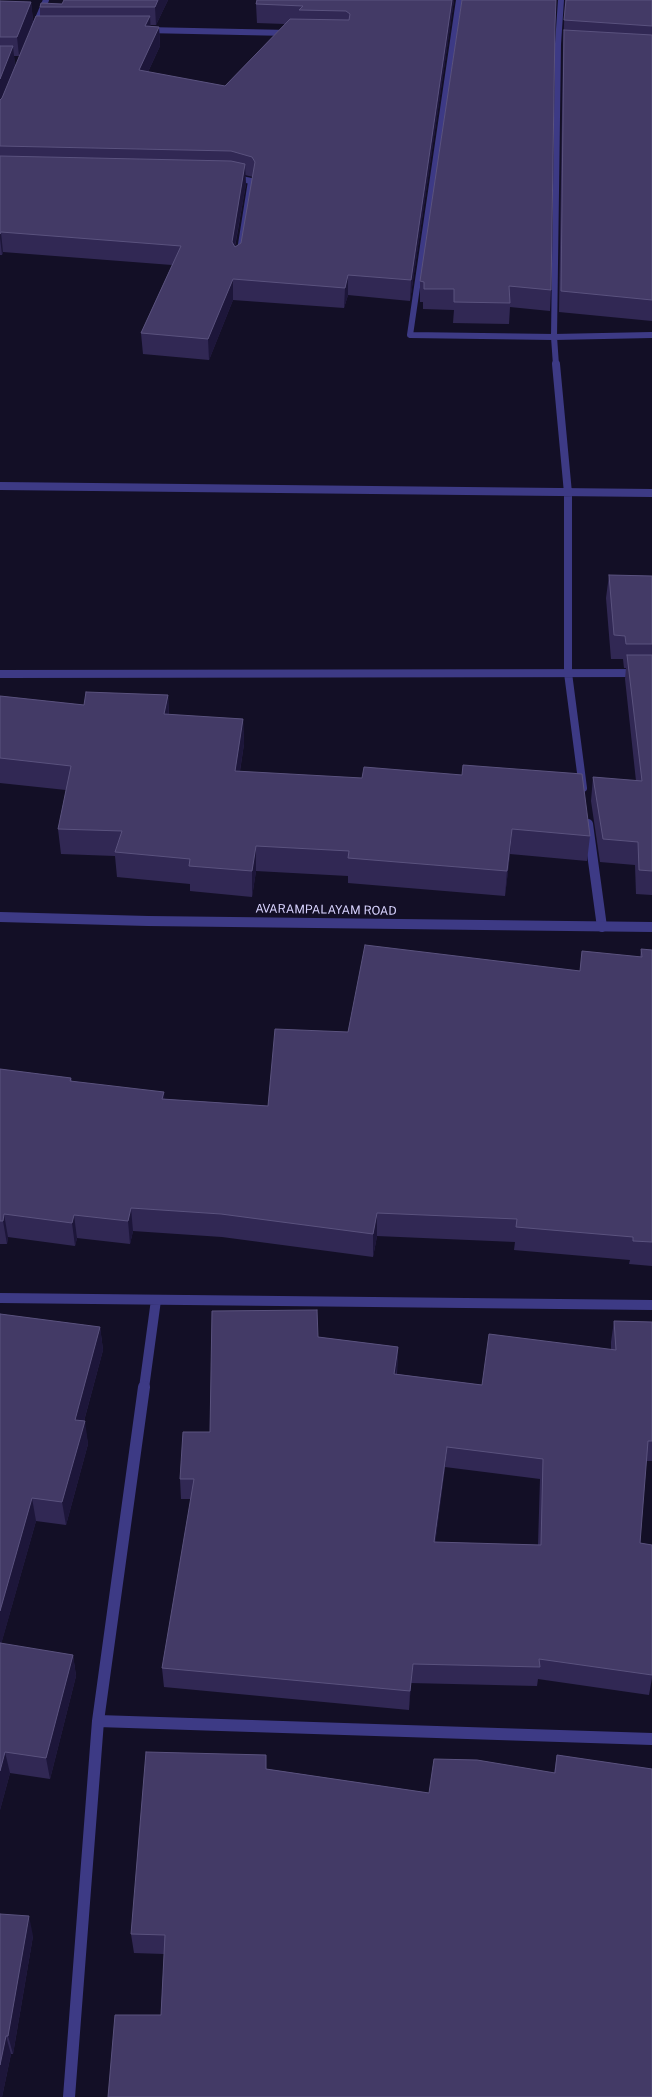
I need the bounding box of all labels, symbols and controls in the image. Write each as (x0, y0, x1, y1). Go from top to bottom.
street label: AVARAMPALAYAM ROAD (255, 902, 397, 918)

